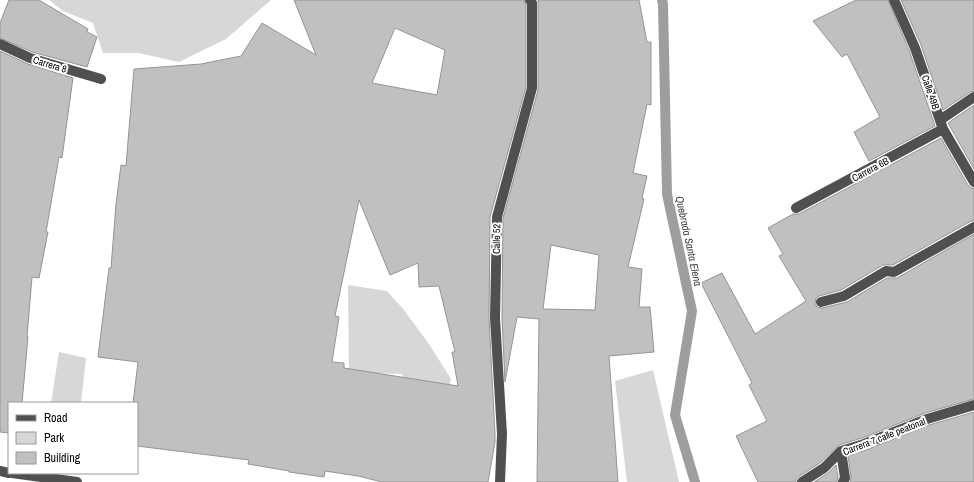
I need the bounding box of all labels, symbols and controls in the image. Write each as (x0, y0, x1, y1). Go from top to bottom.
street label: Carrera 8 (31, 53, 69, 76)
street label: Calle 49B (919, 73, 943, 112)
street label: Carrera 6B (849, 154, 891, 185)
water label: Quebrada Santa Elena (673, 195, 705, 287)
street label: Calle 52 (490, 223, 503, 254)
legend (8, 402, 138, 474)
text: Road (44, 410, 68, 426)
street label: Carrera 7 calle peatonal (841, 415, 928, 458)
text: Park (44, 430, 64, 446)
text: Building (44, 450, 81, 466)

